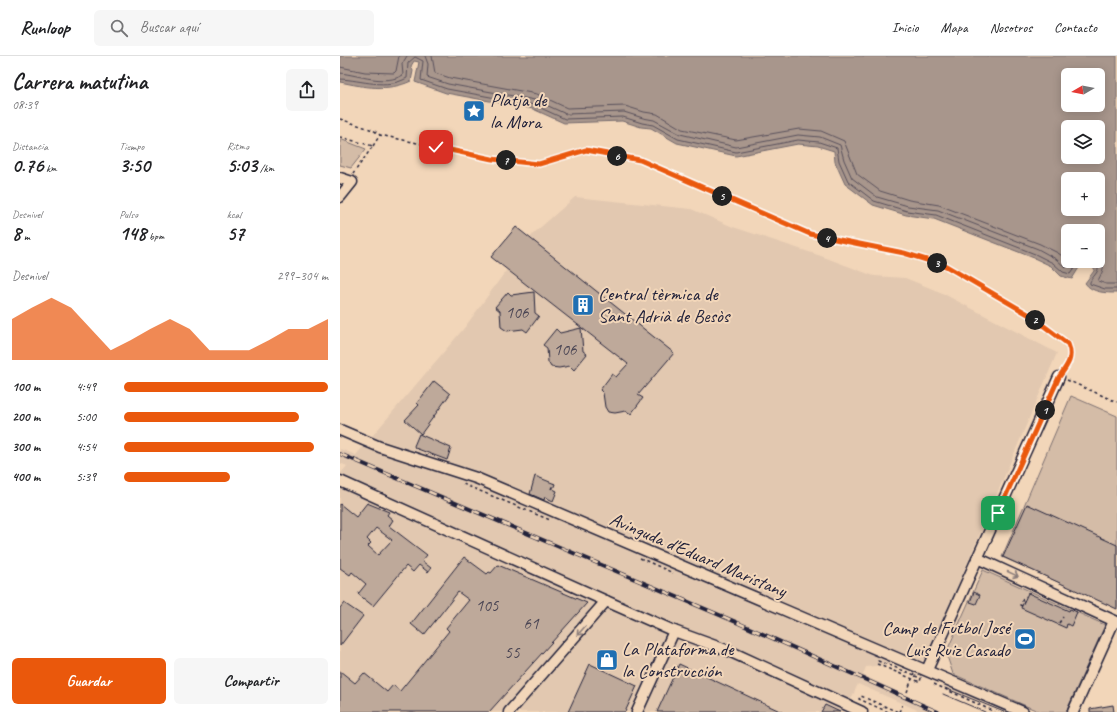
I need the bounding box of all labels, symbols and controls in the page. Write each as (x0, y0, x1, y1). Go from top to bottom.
search box (94, 10, 374, 46)
text: Runloop (20, 16, 70, 40)
icon: search (108, 17, 130, 39)
text: Buscar aquí (140, 18, 199, 37)
text: Inicio (892, 19, 919, 36)
text: Mapa (941, 19, 968, 36)
text: Nosotros (990, 19, 1032, 36)
text: Contacto (1054, 19, 1097, 36)
text: Carrera matutina (12, 68, 147, 96)
north arrow (1061, 68, 1105, 112)
map controls (1061, 68, 1105, 268)
button: share (286, 69, 328, 111)
place label: Platja de la Mora (490, 88, 548, 134)
text: 08:39 (12, 97, 38, 113)
place icon: Platja de la Mora (461, 98, 487, 124)
button: layers (1061, 120, 1105, 164)
pin (419, 130, 453, 164)
icon: check (425, 136, 447, 158)
text: Distancia (12, 139, 48, 153)
text: Tiempo (119, 139, 144, 153)
text: Ritmo (227, 139, 249, 153)
pin: 6 (607, 146, 627, 166)
text: 6 (614, 149, 620, 163)
pin: 7 (496, 150, 516, 170)
text: 0.76 (12, 153, 43, 178)
text: 3:50 (119, 153, 150, 178)
text: 5:03 (227, 153, 257, 178)
text: 7 (504, 153, 508, 167)
text: km (43, 161, 57, 175)
text: /km (257, 161, 274, 175)
button: + (1061, 172, 1105, 216)
pin: 5 (712, 186, 732, 206)
text: 5 (720, 189, 724, 203)
text: Desnivel (12, 207, 42, 221)
text: Pulso (119, 207, 138, 221)
text: kcal (227, 207, 241, 221)
text: 8 (12, 221, 21, 246)
text: 148 (119, 221, 146, 246)
text: 57 (227, 221, 244, 246)
button: − (1061, 224, 1105, 268)
pin: 4 (817, 228, 837, 248)
text: m (21, 229, 30, 243)
text: bpm (146, 229, 164, 243)
text: 4 (825, 231, 829, 245)
pin: 3 (927, 253, 947, 273)
text: 3 (935, 256, 939, 270)
text: Desnivel (12, 268, 47, 284)
text: 299–304 m (277, 268, 328, 284)
place label: Central tèrmica de Sant Adrià de Besòs (598, 282, 732, 328)
building icon: Central tèrmica de Sant Adrià de Besòs (570, 292, 596, 318)
house number: 106 (506, 302, 530, 323)
pin: 2 (1025, 310, 1045, 330)
text: 2 (1033, 313, 1037, 327)
house number: 106 (554, 339, 578, 360)
text: 100 m (12, 379, 40, 395)
text: 4:49 (76, 379, 96, 395)
pin: 1 (1035, 400, 1055, 420)
text: 1 (1043, 403, 1047, 417)
text: 200 m (12, 409, 40, 425)
text: 5:00 (76, 409, 96, 425)
text: 300 m (12, 439, 40, 455)
text: 4:54 (76, 439, 96, 455)
text: 400 m (12, 469, 40, 485)
text: 5:39 (76, 469, 96, 485)
pin (981, 496, 1015, 530)
icon: arrive (987, 502, 1009, 524)
street label: Avinguda d'Eduard Maristany (606, 507, 791, 604)
one-way arrow (1007, 571, 1019, 578)
house number: 105 (476, 595, 500, 616)
house number: 61 (523, 613, 540, 634)
place label: Camp de Futbol José Luis Ruiz Casado (882, 616, 1013, 662)
one-way arrow (576, 626, 586, 636)
sports icon: Camp de Futbol José Luis Ruiz Casado (1012, 626, 1038, 652)
place label: La Plataforma de la Construcción (622, 637, 735, 683)
house number: 55 (504, 642, 521, 663)
shop icon: La Plataforma de la Construcción (594, 647, 620, 673)
button: Guardar (12, 658, 166, 704)
button: Compartir (174, 658, 328, 704)

